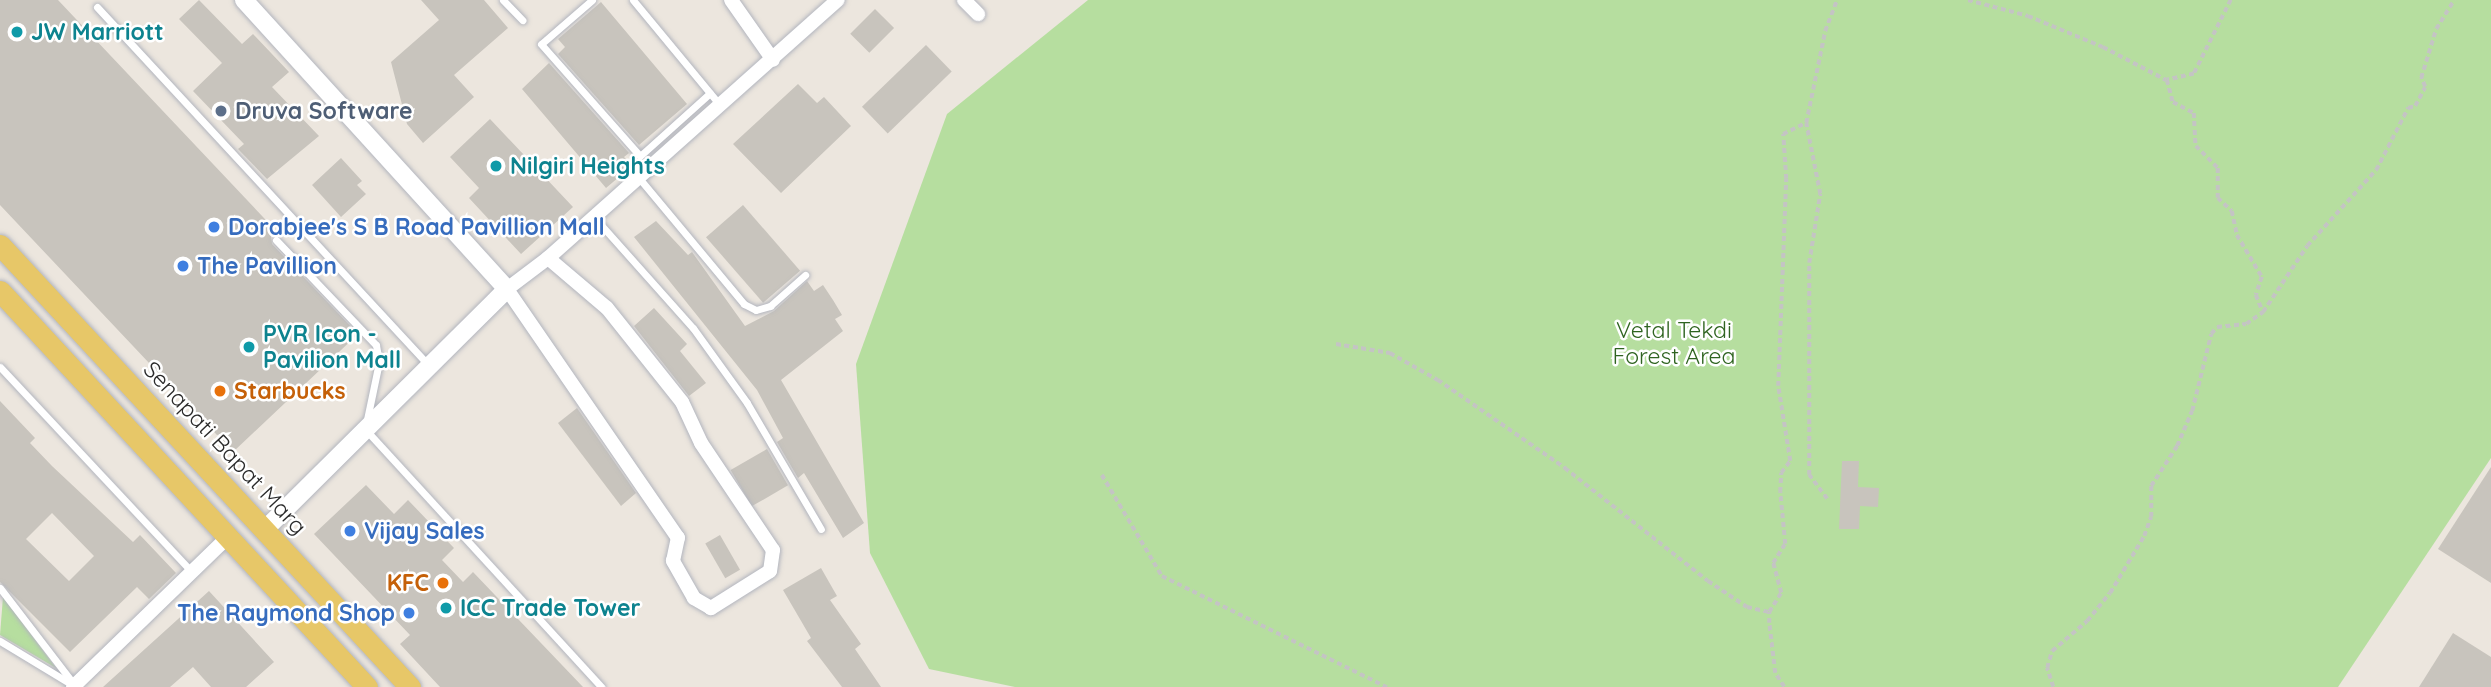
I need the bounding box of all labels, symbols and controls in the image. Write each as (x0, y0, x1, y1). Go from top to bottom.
place label: JW Marriott (31, 18, 164, 46)
marker: JW Marriott (9, 24, 25, 40)
place label: Druva Software (235, 97, 412, 125)
marker: Druva Software (213, 103, 229, 119)
place label: Nilgiri Heights (510, 152, 665, 180)
marker: Nilgiri Heights (488, 158, 504, 174)
place label: Dorabjee's S B Road Pavillion Mall (228, 213, 605, 241)
marker: Dorabjee's S B Road Pavillion Mall (206, 219, 222, 235)
place label: The Pavillion (197, 252, 337, 280)
marker: The Pavillion (175, 258, 191, 274)
park label: Vetal Tekdi Forest Area (1612, 316, 1736, 370)
place label: PVR Icon - Pavilion Mall (263, 320, 401, 374)
marker: PVR Icon - Pavilion Mall (241, 339, 257, 355)
street label: Senapati Bapat Marg (138, 356, 312, 540)
place label: Starbucks (234, 377, 346, 405)
marker: Starbucks (212, 383, 228, 399)
place label: Vijay Sales (364, 517, 485, 545)
marker: Vijay Sales (342, 523, 358, 539)
place label: KFC (387, 569, 429, 597)
marker: KFC (435, 575, 451, 591)
place label: ICC Trade Tower (460, 594, 640, 622)
place label: The Raymond Shop (177, 599, 395, 627)
marker: ICC Trade Tower (438, 600, 454, 616)
marker: The Raymond Shop (401, 605, 417, 621)

